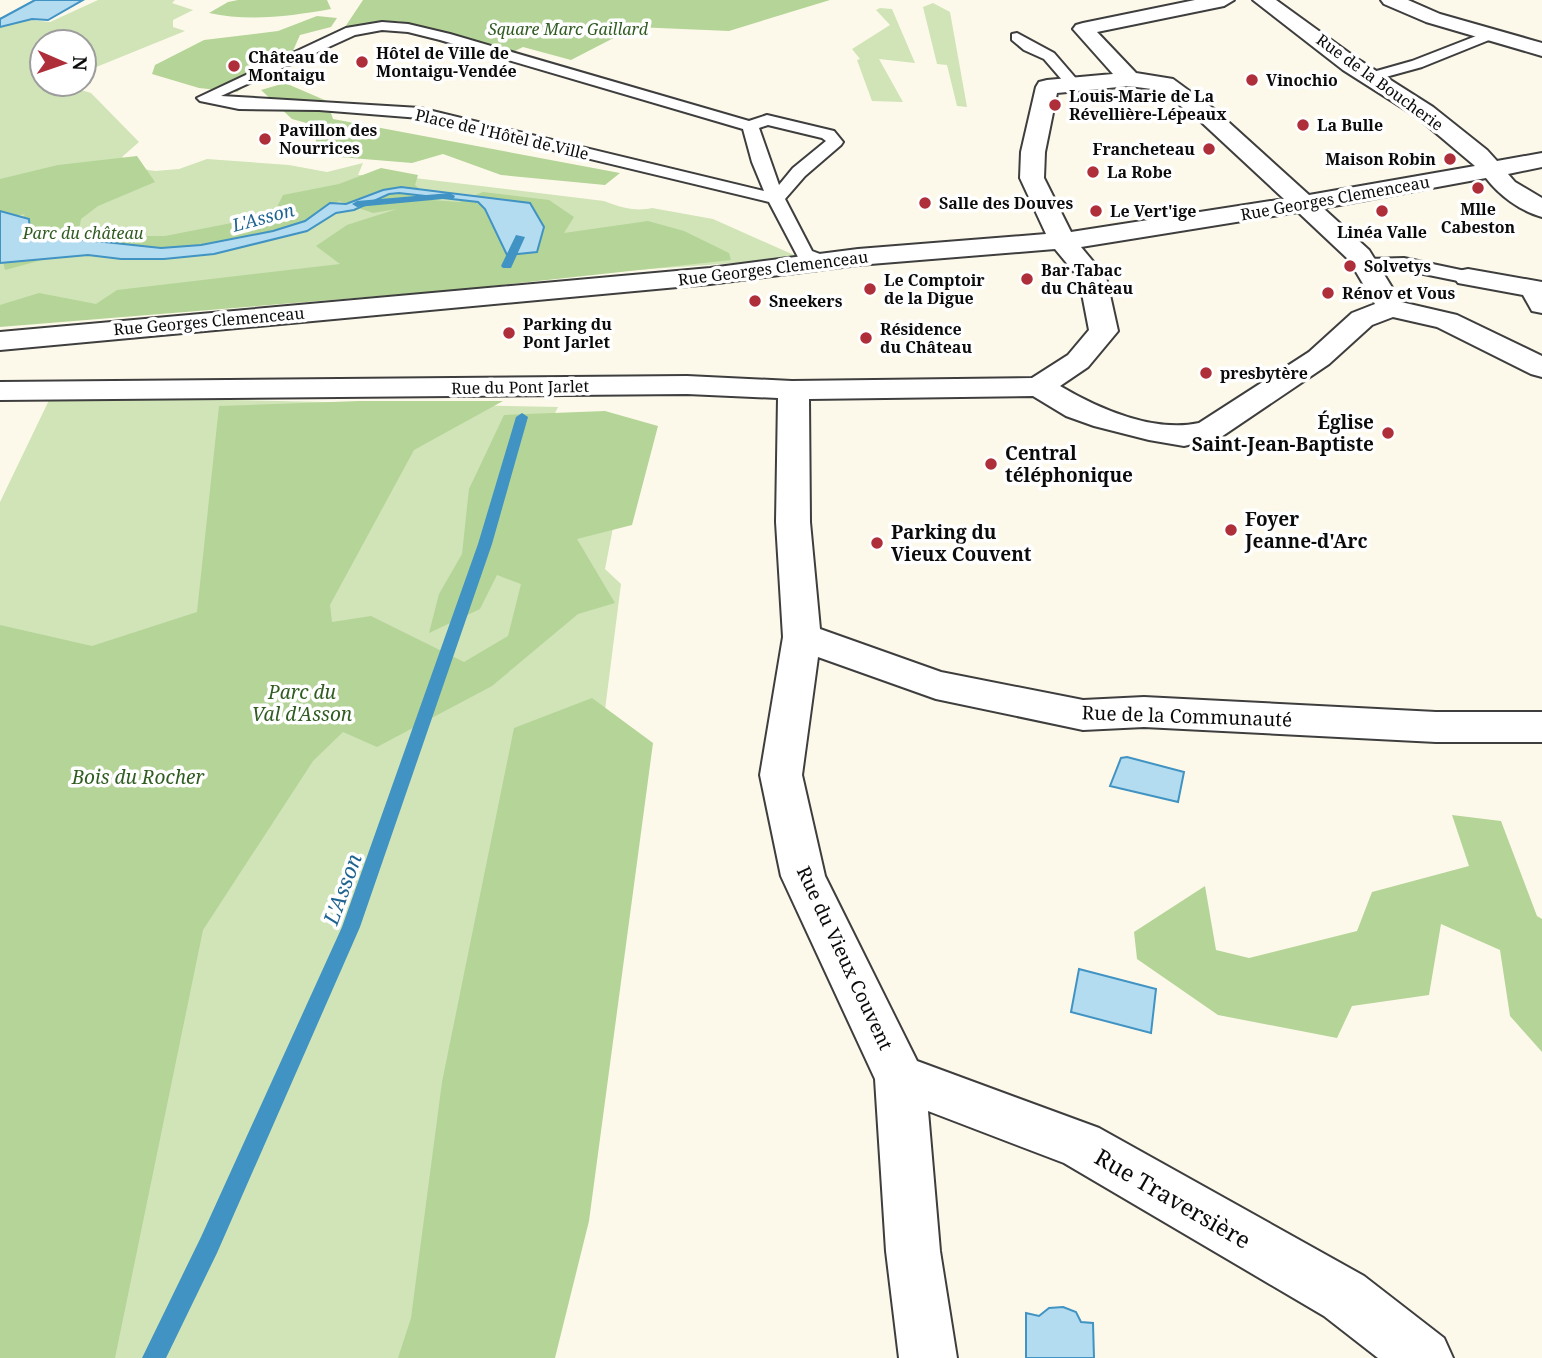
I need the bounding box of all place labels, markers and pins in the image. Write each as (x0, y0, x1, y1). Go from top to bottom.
place label: Hôtel de Ville de Montaigu-Vendée (376, 42, 517, 82)
place label: Château de Montaigu (248, 46, 339, 86)
marker: Hôtel de Ville de Montaigu-Vendée (354, 54, 370, 70)
marker: Château de Montaigu (226, 58, 242, 74)
place label: Vinochio (1266, 69, 1338, 91)
marker: Vinochio (1244, 72, 1260, 88)
place label: Louis-Marie de La Révellière-Lépeaux (1069, 85, 1227, 125)
marker: Louis-Marie de La Révellière-Lépeaux (1047, 97, 1063, 113)
place label: La Bulle (1317, 114, 1383, 136)
marker: La Bulle (1295, 117, 1311, 133)
place label: Pavillon des Nourrices (279, 119, 378, 159)
marker: Pavillon des Nourrices (257, 131, 273, 147)
place label: Francheteau (1093, 138, 1195, 160)
marker: Francheteau (1201, 141, 1217, 157)
place label: Maison Robin (1325, 148, 1436, 170)
marker: Maison Robin (1442, 151, 1458, 167)
place label: La Robe (1107, 161, 1172, 183)
marker: La Robe (1085, 164, 1101, 180)
marker: Mlle Cabeston (1470, 180, 1486, 196)
place label: Salle des Douves (939, 192, 1073, 214)
marker: Salle des Douves (917, 195, 933, 211)
place label: Mlle Cabeston (1441, 198, 1516, 238)
place label: Le Vert'ige (1110, 200, 1196, 222)
marker: Le Vert'ige (1088, 203, 1104, 219)
marker: Linéa Valle (1374, 203, 1390, 219)
place label: Linéa Valle (1337, 221, 1427, 243)
place label: Solvetys (1364, 255, 1431, 277)
marker: Solvetys (1342, 258, 1358, 274)
place label: Bar Tabac du Château (1041, 259, 1133, 299)
place label: Le Comptoir de la Digue (884, 269, 985, 309)
marker: Bar Tabac du Château (1019, 271, 1035, 287)
marker: Le Comptoir de la Digue (862, 281, 878, 297)
place label: Rénov et Vous (1342, 282, 1455, 304)
marker: Rénov et Vous (1320, 285, 1336, 301)
place label: Sneekers (769, 290, 843, 312)
marker: Sneekers (747, 293, 763, 309)
place label: Parking du Pont Jarlet (523, 313, 612, 353)
place label: Résidence du Château (880, 318, 972, 358)
marker: Parking du Pont Jarlet (501, 325, 517, 341)
marker: Résidence du Château (858, 330, 874, 346)
place label: presbytère (1220, 362, 1308, 384)
marker: presbytère (1198, 365, 1214, 381)
place label: Église Saint-Jean-Baptiste (1192, 409, 1374, 457)
marker: Église Saint-Jean-Baptiste (1380, 425, 1396, 441)
place label: Central téléphonique (1005, 440, 1133, 488)
marker: Central téléphonique (983, 456, 999, 472)
place label: Foyer Jeanne-d'Arc (1244, 506, 1367, 554)
place label: Parking du Vieux Couvent (891, 519, 1032, 567)
marker: Foyer Jeanne-d'Arc (1223, 522, 1239, 538)
marker: Parking du Vieux Couvent (869, 535, 885, 551)

